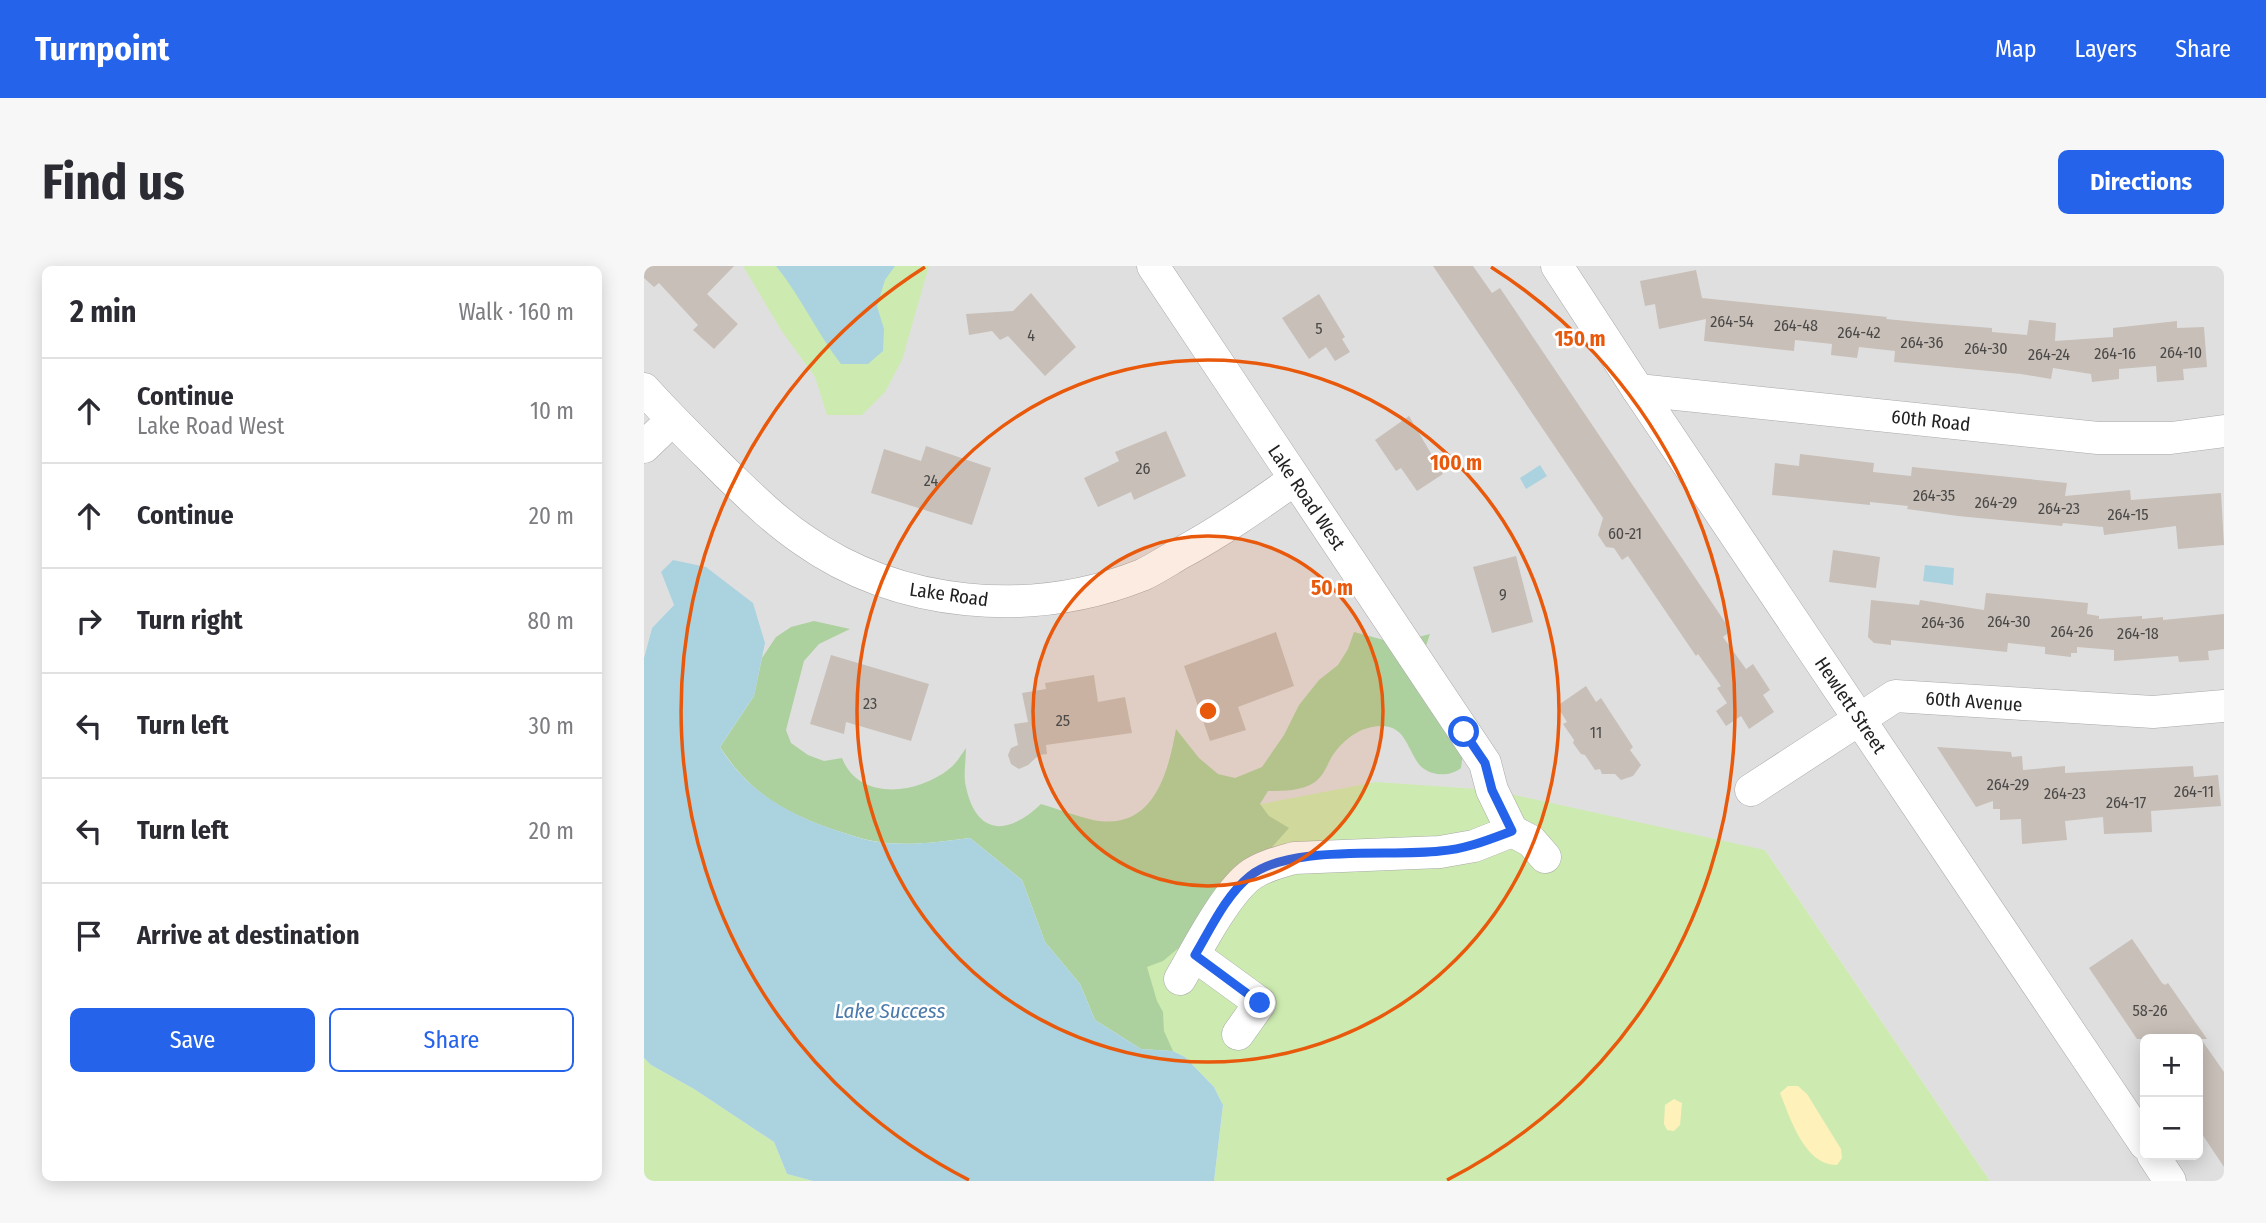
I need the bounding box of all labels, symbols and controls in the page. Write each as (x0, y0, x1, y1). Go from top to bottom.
text: Turnpoint (35, 29, 169, 69)
text: Map (1995, 35, 2037, 63)
text: Layers (2075, 35, 2137, 63)
text: Share (2175, 35, 2231, 63)
button: Directions (2058, 150, 2224, 214)
text: Find us (42, 153, 185, 212)
text: 2 min (70, 294, 137, 330)
text: Walk · 160 m (458, 298, 574, 326)
house number: 264-54 (1710, 312, 1754, 331)
house number: 264-48 (1774, 316, 1818, 335)
house number: 5 (1315, 319, 1323, 338)
house number: 264-42 (1837, 323, 1881, 342)
house number: 4 (1027, 326, 1035, 345)
text: 150 m (1554, 326, 1606, 352)
house number: 264-36 (1901, 333, 1943, 352)
house number: 264-30 (1964, 339, 2008, 358)
house number: 264-10 (2160, 343, 2202, 362)
house number: 264-16 (2094, 344, 2136, 363)
house number: 264-24 (2028, 345, 2070, 364)
text: Continue (137, 381, 234, 412)
icon: ahead (70, 392, 108, 430)
text: 10 m (530, 397, 574, 425)
street label: 60th Road (1890, 405, 1972, 436)
text: Lake Road West (137, 412, 284, 440)
street label: Lake Road West (1263, 440, 1351, 555)
text: 100 m (1430, 450, 1482, 476)
house number: 26 (1136, 459, 1151, 478)
house number: 24 (924, 471, 938, 490)
house number: 264-35 (1913, 486, 1955, 505)
house number: 264-29 (1975, 493, 2017, 512)
icon: ahead (70, 497, 108, 535)
house number: 264-23 (2038, 499, 2080, 518)
text: Continue (137, 500, 234, 531)
text: 20 m (529, 502, 574, 530)
house number: 264-15 (2107, 505, 2149, 524)
house number: 60-21 (1608, 524, 1642, 543)
text: 50 m (1311, 575, 1353, 601)
street label: Lake Road (908, 578, 990, 611)
house number: 9 (1499, 585, 1507, 604)
icon: right (70, 602, 108, 640)
text: Turn right (137, 605, 243, 636)
text: 80 m (527, 607, 574, 635)
house number: 264-30 (1987, 612, 2031, 631)
house number: 264-36 (1922, 613, 1964, 632)
house number: 264-26 (2051, 622, 2093, 641)
house number: 264-18 (2117, 624, 2159, 643)
street label: Hewlett Street (1810, 653, 1892, 758)
street label: 60th Avenue (1925, 687, 2023, 716)
house number: 23 (863, 694, 877, 713)
centre of rings (1196, 699, 1220, 723)
icon: left (70, 707, 108, 745)
text: Turn left (137, 710, 229, 741)
house number: 25 (1056, 711, 1070, 730)
text: 30 m (529, 712, 574, 740)
route start (1448, 716, 1479, 747)
house number: 11 (1590, 723, 1602, 742)
house number: 264-29 (1987, 775, 2029, 794)
house number: 264-11 (2174, 782, 2214, 801)
house number: 264-23 (2044, 784, 2086, 803)
house number: 264-17 (2106, 793, 2147, 812)
icon: left (70, 812, 108, 850)
text: Turn left (137, 815, 229, 846)
text: 20 m (529, 817, 574, 845)
icon: arrive (70, 917, 108, 955)
text: Arrive at destination (137, 920, 360, 951)
route end (1244, 987, 1275, 1018)
water label: Lake Success (835, 998, 945, 1024)
house number: 58-26 (2132, 1001, 2168, 1020)
button: Save (70, 1008, 315, 1072)
button: Share (329, 1008, 574, 1072)
map controls (2140, 1034, 2203, 1160)
button: + (2140, 1034, 2203, 1097)
button: − (2140, 1097, 2203, 1160)

